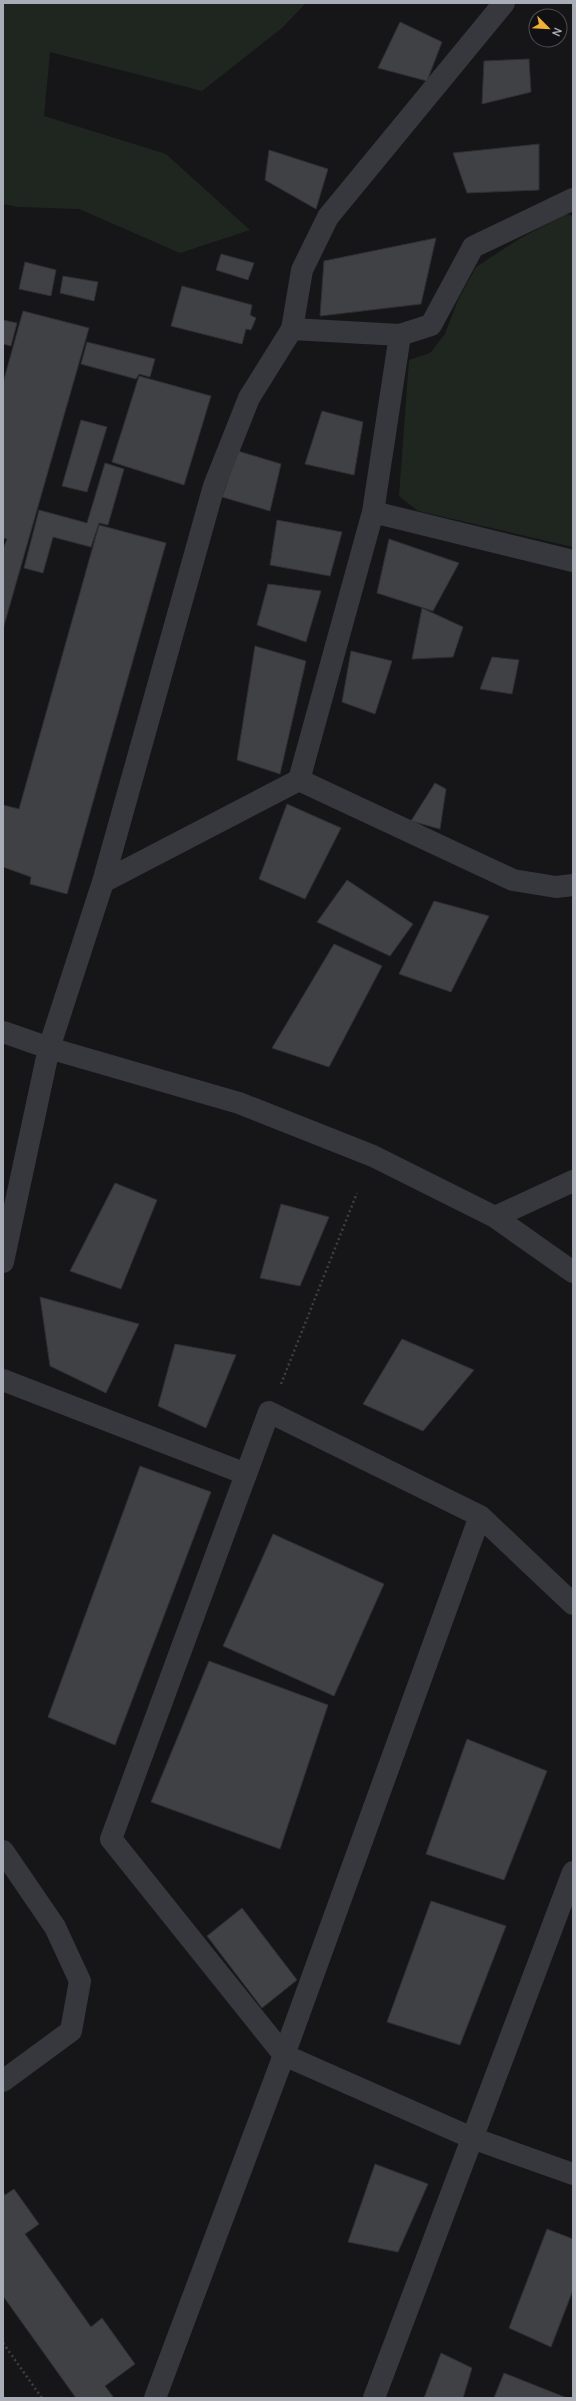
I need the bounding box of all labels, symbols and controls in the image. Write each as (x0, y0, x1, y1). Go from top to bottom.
north arrow (528, 8, 568, 48)
text: N (549, 26, 566, 39)

